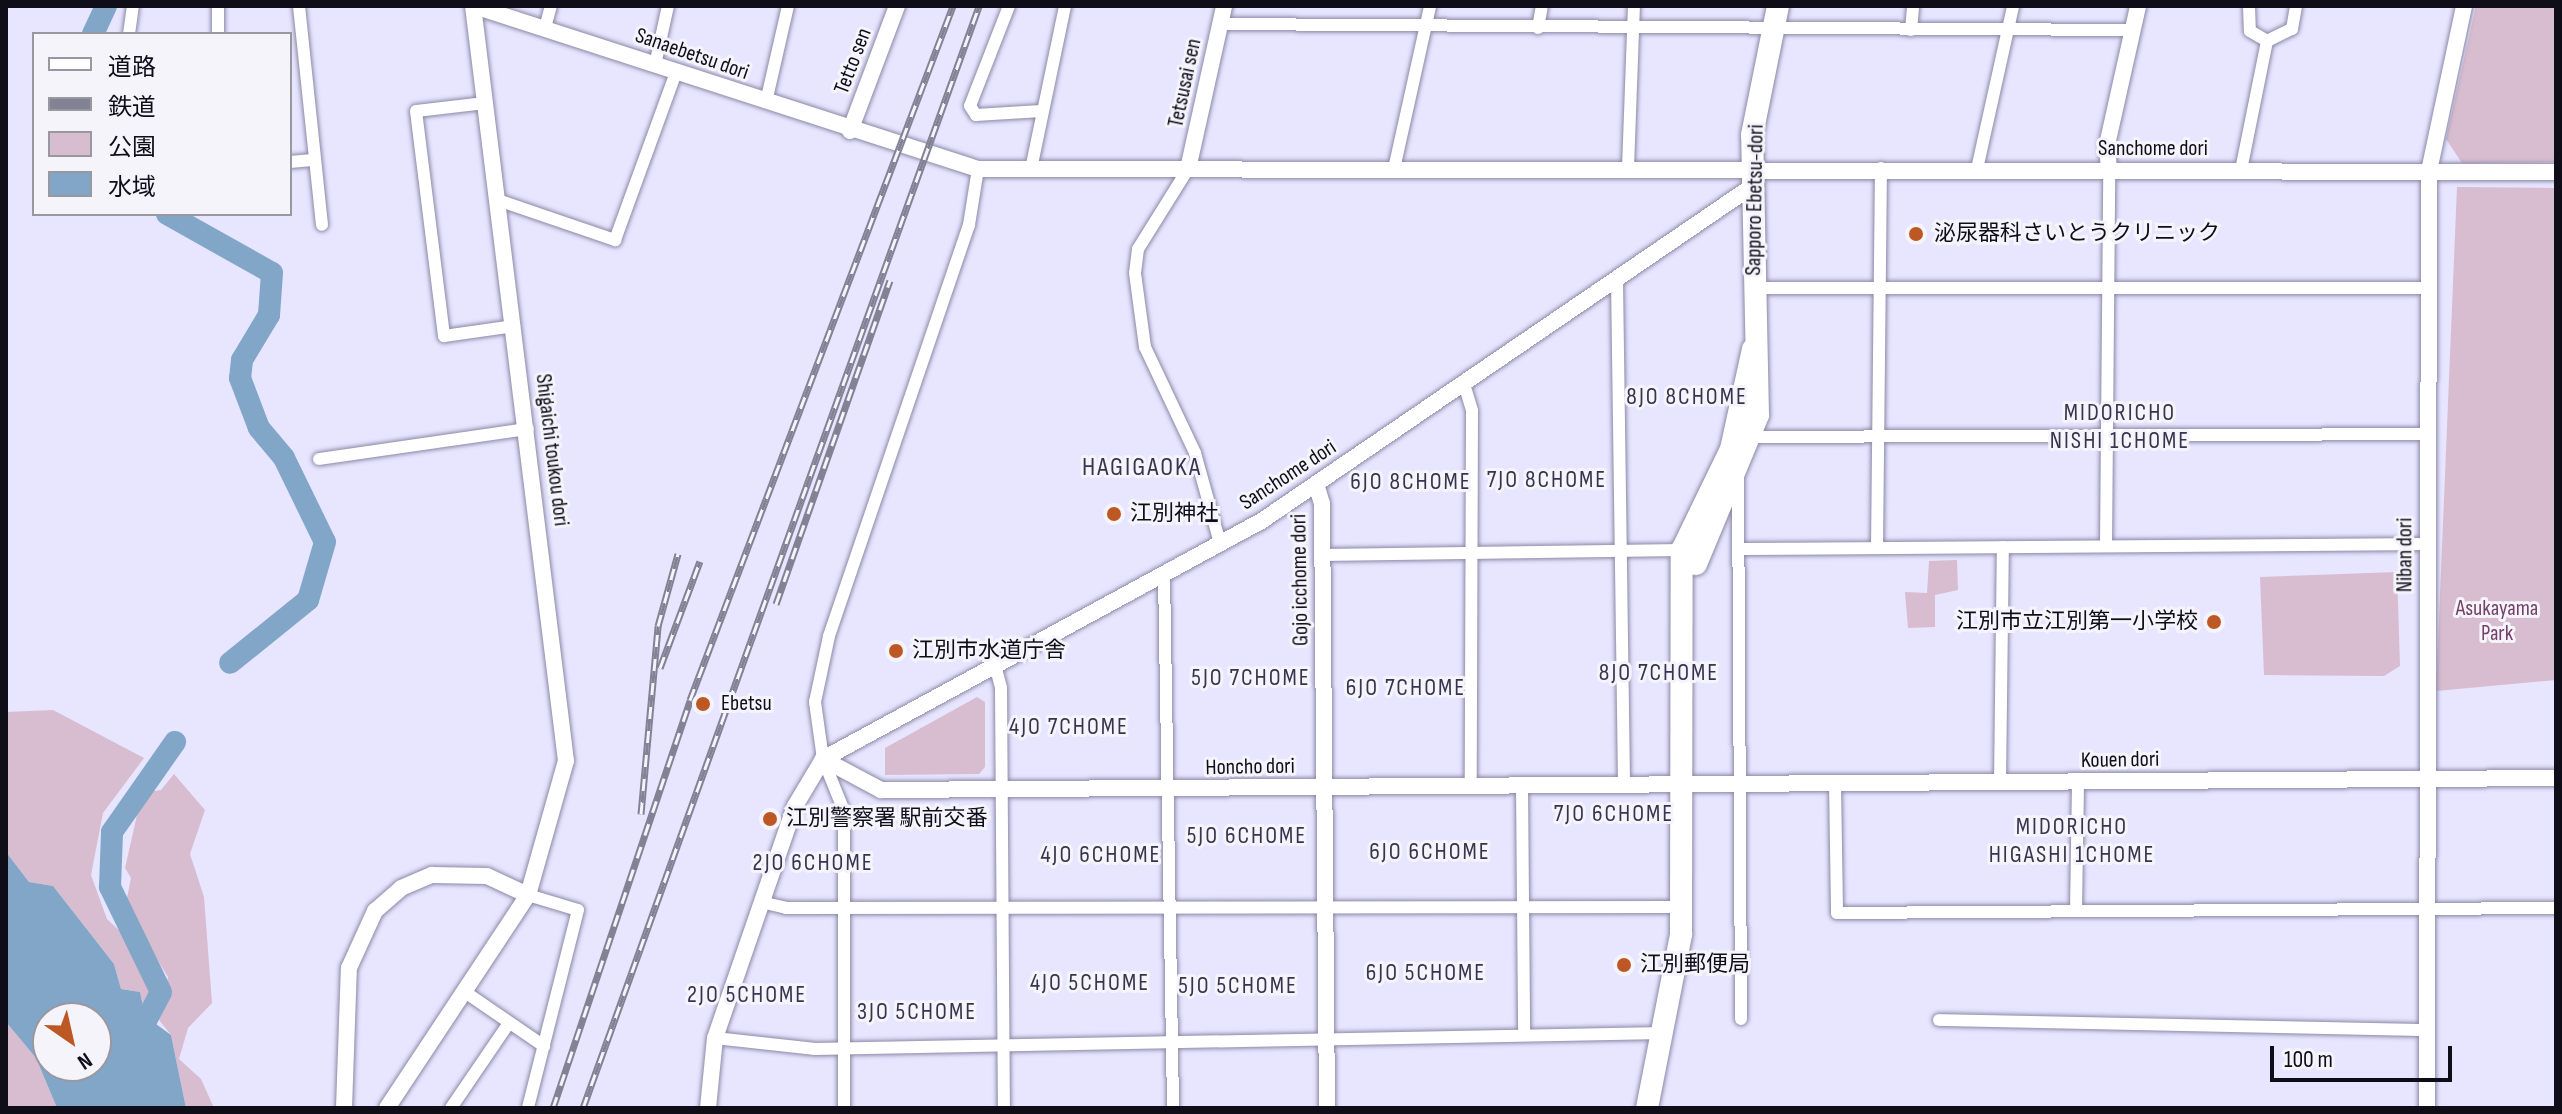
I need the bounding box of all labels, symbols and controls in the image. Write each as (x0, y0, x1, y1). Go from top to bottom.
street label: Sanaebetsu dori (632, 22, 752, 86)
street label: Tetto sen (828, 24, 878, 98)
legend (32, 32, 292, 216)
street label: Tetsusai sen (1163, 36, 1207, 130)
text: 道路 (108, 53, 156, 82)
text: 鉄道 (108, 93, 156, 122)
street label: Sapporo Ebetsu-dori (1740, 124, 1770, 276)
text: 公園 (108, 133, 156, 162)
street label: Sanchome dori (2098, 136, 2208, 162)
text: 水域 (108, 173, 156, 202)
place label: 泌尿器科さいとうクリニック (1934, 221, 2220, 247)
marker: 泌尿器科さいとうクリニック (1905, 223, 1927, 245)
street label: Shigaichi toukou dori (530, 372, 574, 528)
district label: 8JO 8CHOME (1626, 383, 1748, 411)
district label: MIDORICHO NISHI 1CHOME (2050, 399, 2190, 455)
street label: Sanchome dori (1235, 434, 1341, 516)
district label: HAGIGAOKA (1082, 452, 1202, 484)
district label: 7JO 8CHOME (1487, 466, 1607, 494)
district label: 6JO 8CHOME (1350, 468, 1472, 496)
place label: 江別神社 (1130, 501, 1218, 527)
marker: 江別神社 (1105, 505, 1123, 523)
street label: Gojo icchome dori (1286, 514, 1314, 646)
street label: Niban dori (2392, 518, 2418, 592)
park label: Asukayama Park (2456, 595, 2538, 646)
place label: 江別市立江別第一小学校 (1956, 609, 2198, 635)
marker: 江別市立江別第一小学校 (2205, 613, 2223, 631)
place label: 江別市水道庁舎 (912, 638, 1066, 664)
marker: 江別市水道庁舎 (887, 642, 905, 660)
district label: 8JO 7CHOME (1599, 659, 1719, 687)
district label: 5JO 7CHOME (1191, 664, 1311, 692)
district label: 6JO 7CHOME (1346, 674, 1466, 702)
place label: Ebetsu (721, 691, 772, 717)
marker: Ebetsu (692, 693, 714, 715)
district label: 4JO 7CHOME (1009, 713, 1129, 741)
street label: Kouen dori (2081, 746, 2159, 774)
street label: Honcho dori (1205, 753, 1295, 781)
district label: 7JO 6CHOME (1554, 800, 1674, 828)
place label: 江別警察署 駅前交番 (786, 806, 987, 832)
marker: 江別警察署 駅前交番 (761, 810, 779, 828)
district label: MIDORICHO HIGASHI 1CHOME (1989, 813, 2155, 869)
district label: 5JO 6CHOME (1187, 822, 1307, 850)
district label: 6JO 6CHOME (1369, 838, 1491, 866)
district label: 4JO 6CHOME (1041, 841, 1161, 869)
district label: 2JO 6CHOME (752, 849, 874, 877)
place label: 江別郵便局 (1640, 952, 1750, 978)
marker: 江別郵便局 (1615, 956, 1633, 974)
district label: 6JO 5CHOME (1366, 959, 1486, 987)
district label: 4JO 5CHOME (1030, 969, 1150, 997)
district label: 5JO 5CHOME (1178, 972, 1298, 1000)
district label: 2JO 5CHOME (687, 981, 807, 1009)
district label: 3JO 5CHOME (857, 998, 977, 1026)
north arrow (32, 1002, 112, 1082)
scale bar (2274, 1030, 2456, 1080)
text: 100 m (2284, 1045, 2333, 1074)
text: N (72, 1046, 97, 1075)

